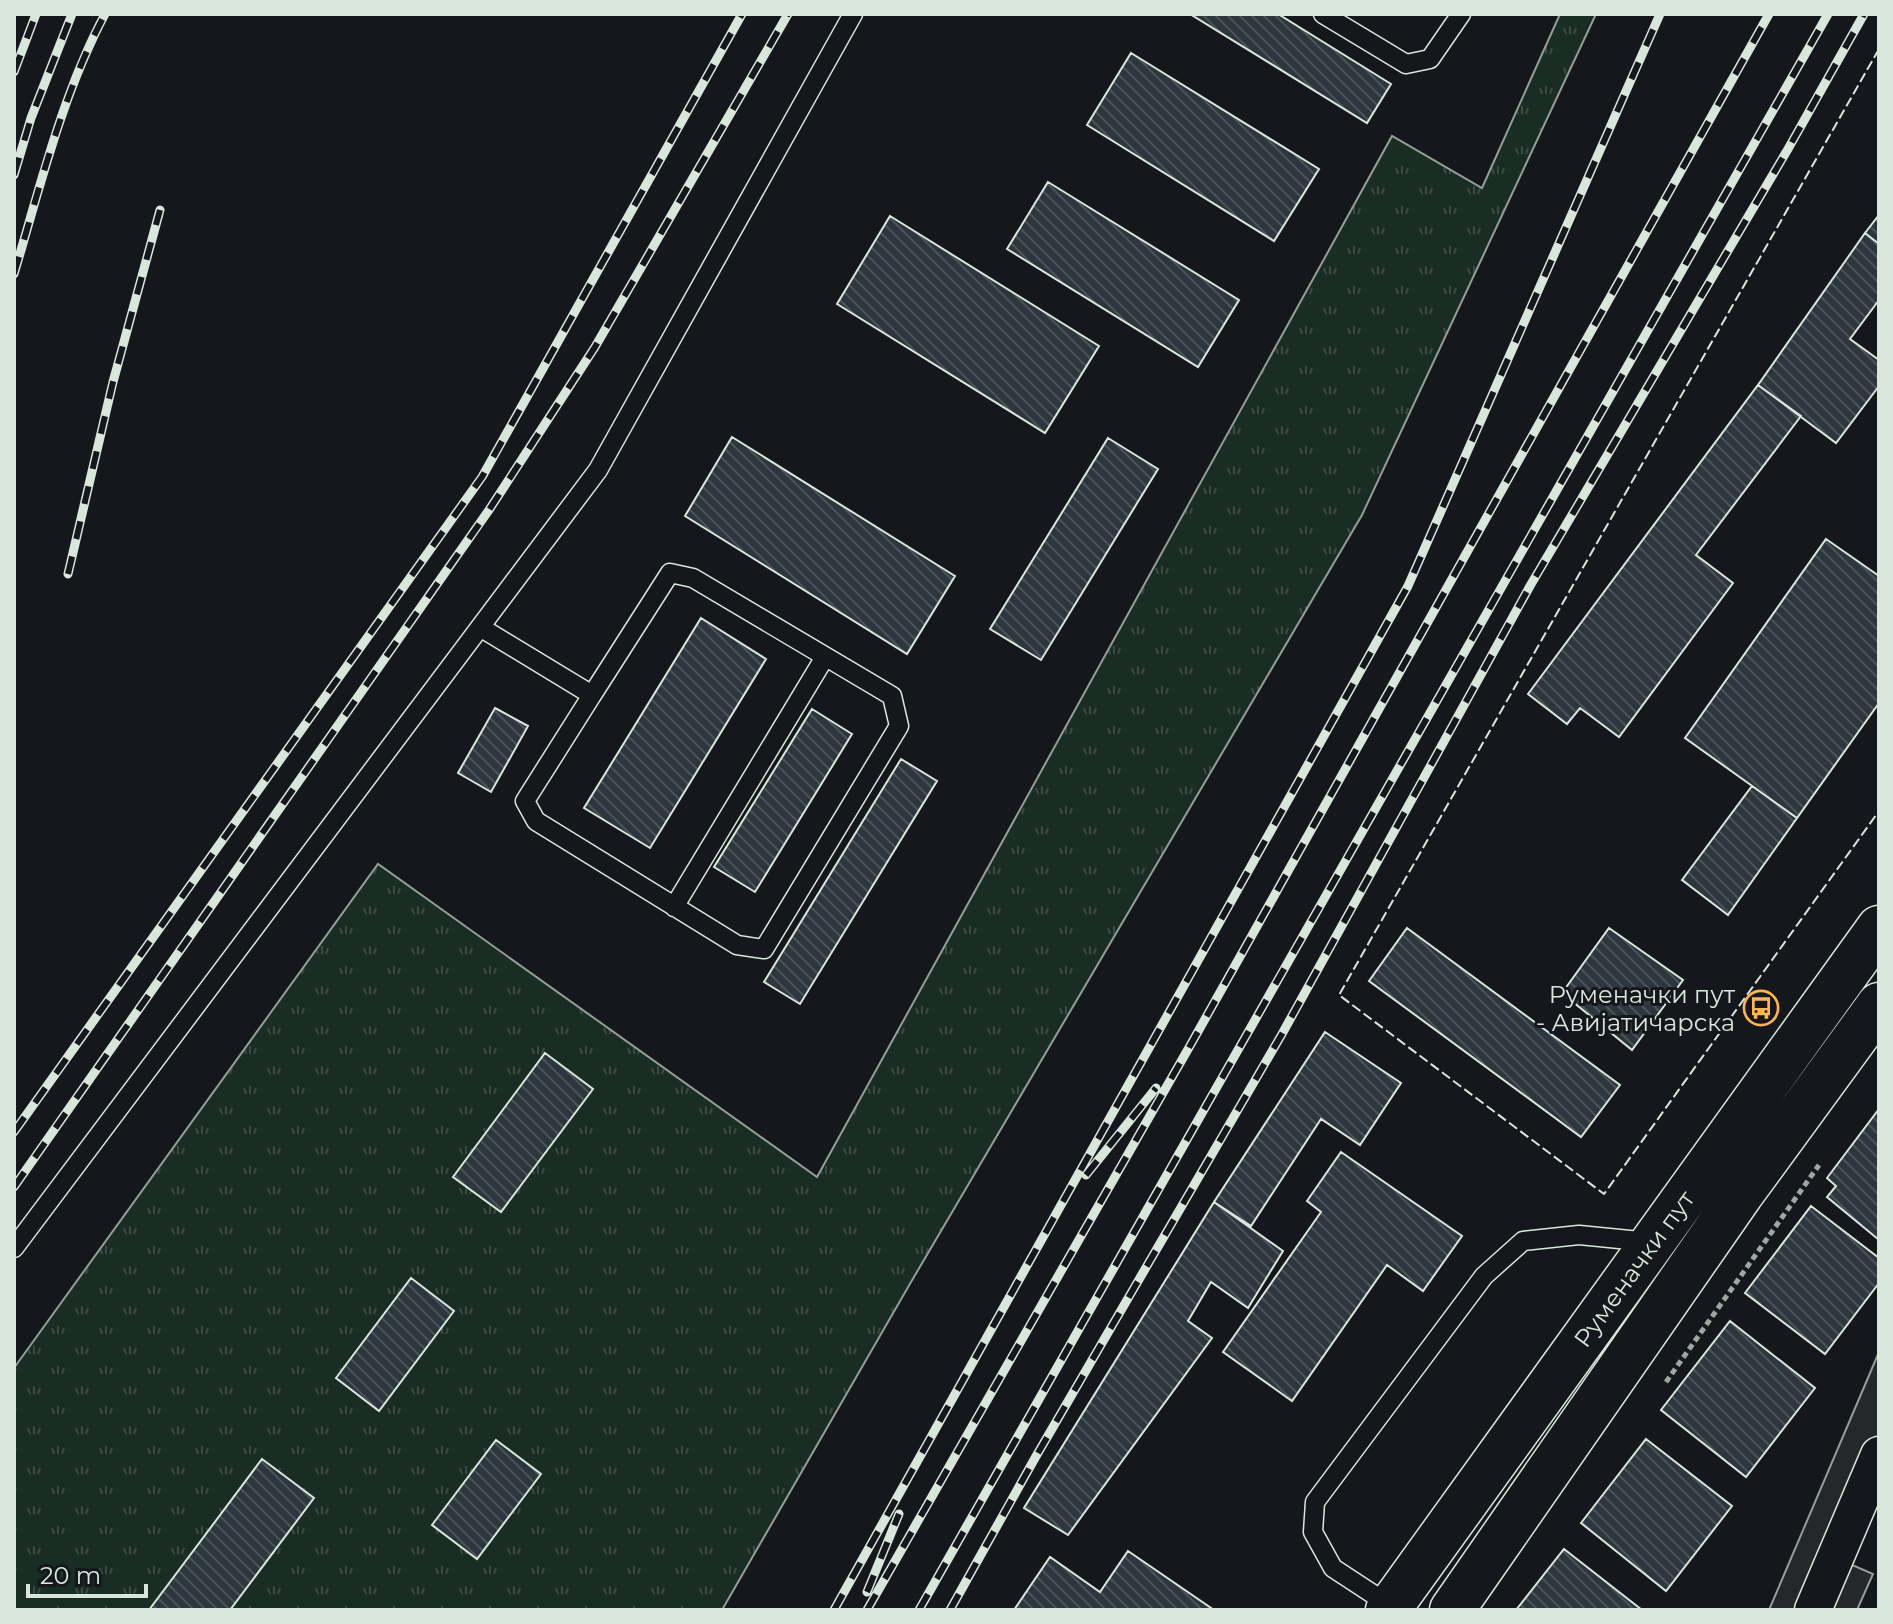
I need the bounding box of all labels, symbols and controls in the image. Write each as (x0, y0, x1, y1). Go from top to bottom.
place label: Руменачки пут - Авијатичарска (1536, 980, 1736, 1037)
bus stop icon: Руменачки пут - Авијатичарска (1742, 989, 1780, 1027)
street label: Руменачки пут (1568, 1185, 1701, 1353)
scale bar (28, 1548, 146, 1598)
text: 20 m (40, 1561, 101, 1590)

